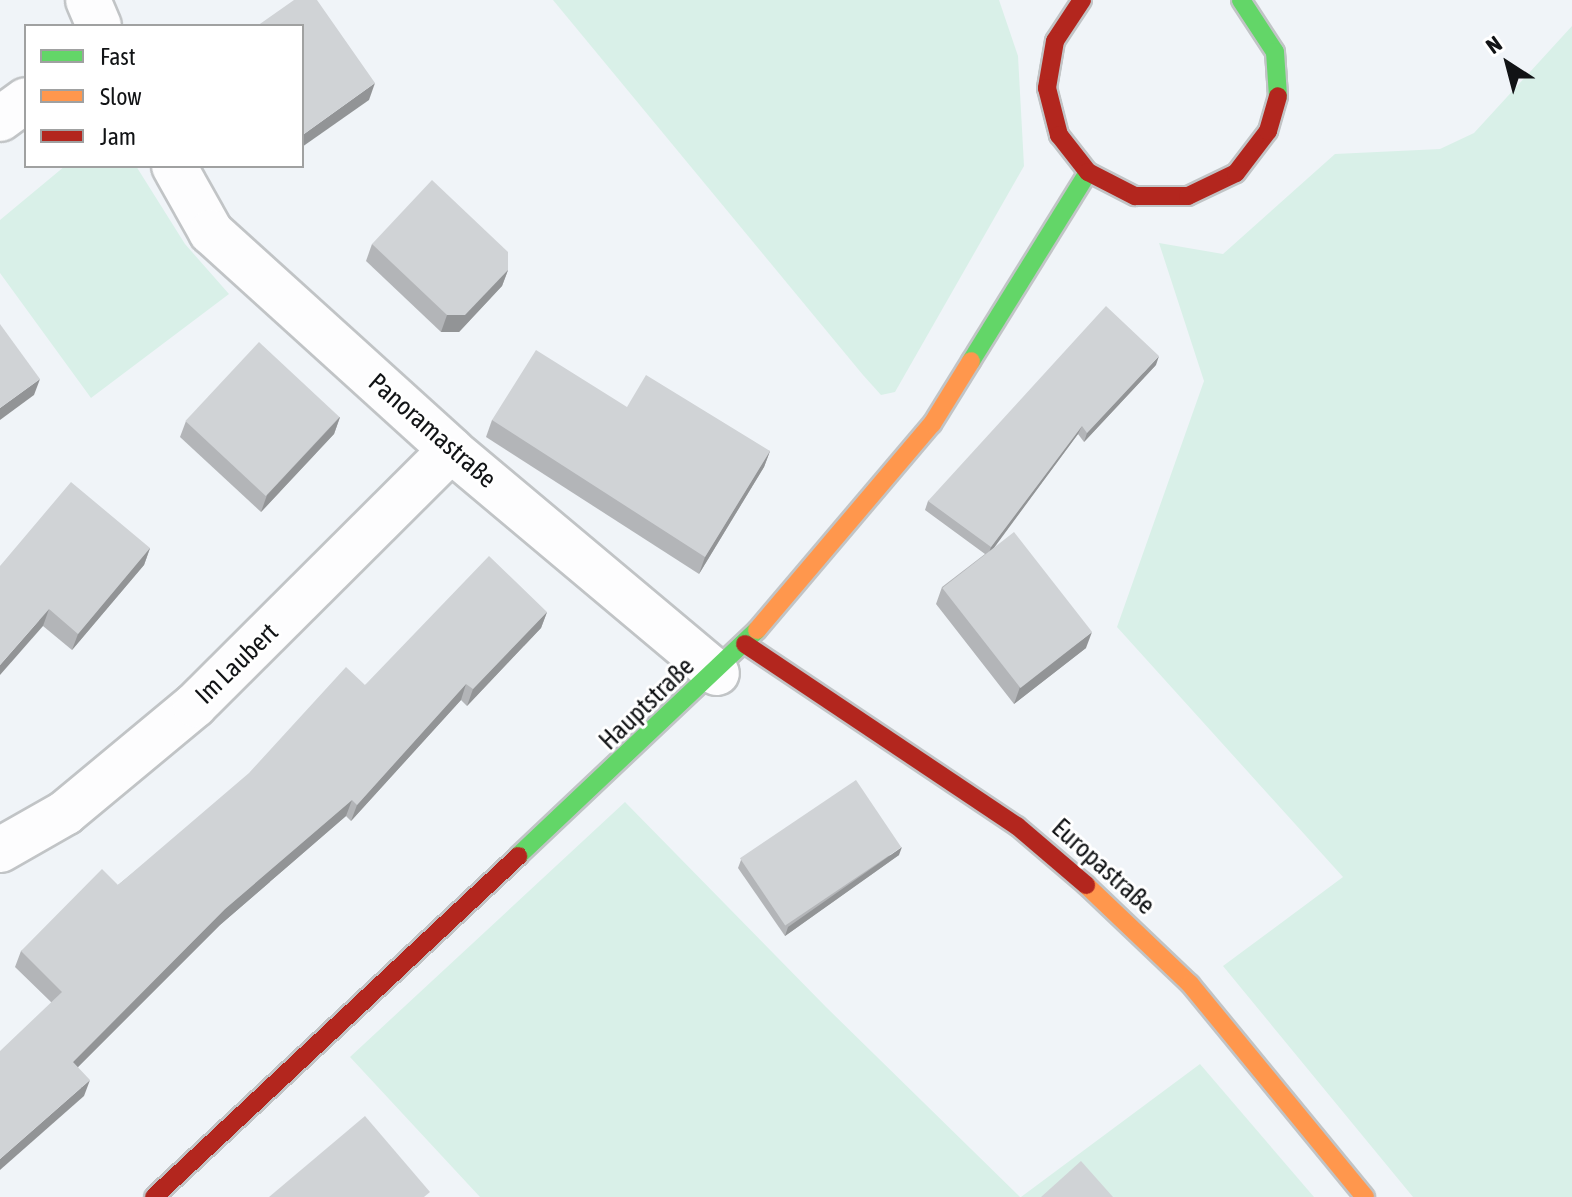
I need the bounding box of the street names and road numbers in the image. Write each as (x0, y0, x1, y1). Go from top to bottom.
street label: Panoramastraße (362, 367, 502, 495)
street label: Im Laubert (189, 617, 285, 711)
street label: Hauptstraße (593, 651, 701, 757)
street label: Europastraße (1045, 813, 1161, 921)

